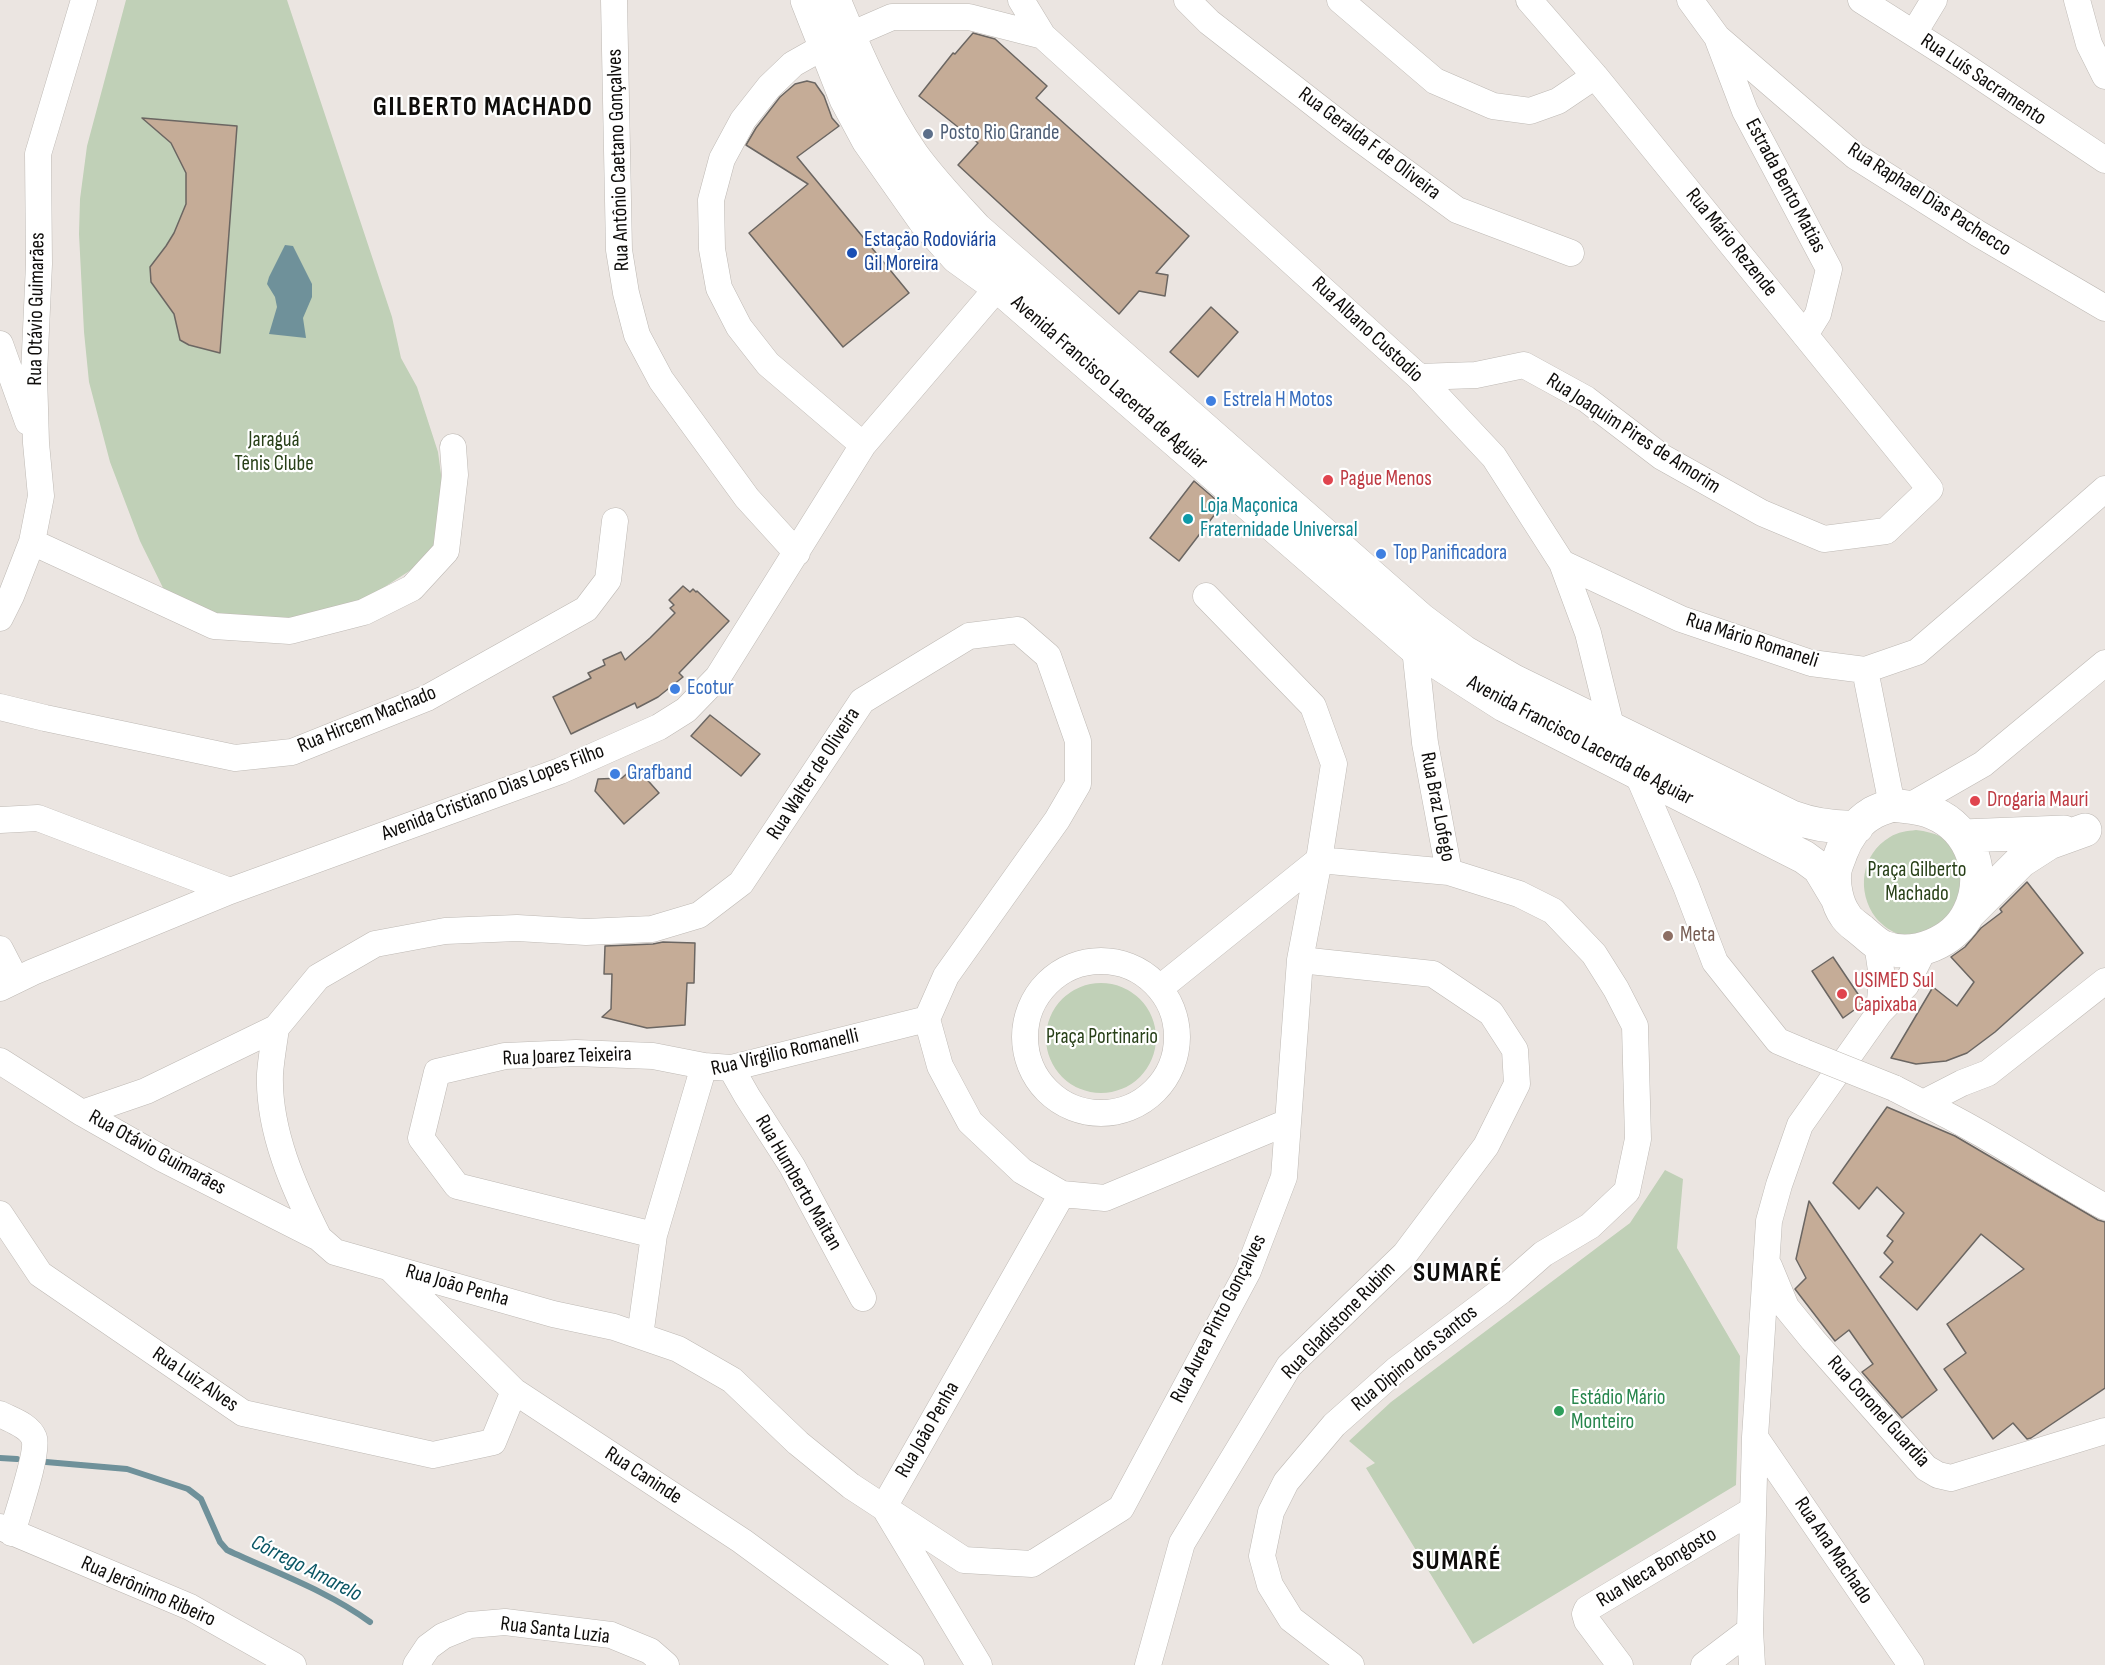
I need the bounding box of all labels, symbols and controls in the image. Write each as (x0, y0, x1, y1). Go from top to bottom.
street label: Rua Luís Sacramento (1915, 29, 2051, 131)
street label: Rua Antônio Caetano Gonçalves (603, 48, 635, 272)
street label: Rua Geralda F de Oliveira (1293, 82, 1445, 206)
district label: GILBERTO MACHADO (373, 92, 593, 124)
street label: Estrada Bento Matias (1739, 115, 1831, 257)
place label: Posto Rio Grande (940, 121, 1060, 147)
marker: Posto Rio Grande (921, 127, 935, 141)
street label: Rua Raphael Dias Pachecco (1842, 138, 2016, 262)
street label: Rua Mário Rezende (1680, 184, 1782, 302)
place label: Estação Rodoviária Gil Moreira (864, 228, 996, 278)
street label: Rua Otávio Guimarães (23, 232, 51, 386)
marker: Estação Rodoviária Gil Moreira (845, 246, 859, 260)
street label: Rua Albano Custodio (1306, 272, 1428, 388)
street label: Avenida Francisco Lacerda de Aguiar (1005, 291, 1213, 475)
street label: Rua Joaquim Pires de Amorim (1541, 368, 1725, 500)
place label: Estrela H Motos (1223, 388, 1333, 414)
marker: Estrela H Motos (1204, 394, 1218, 408)
park label: Jaraguá Tênis Clube (234, 428, 314, 478)
place label: Pague Menos (1340, 467, 1432, 493)
marker: Pague Menos (1321, 473, 1335, 487)
place label: Loja Maçonica Fraternidade Universal (1200, 494, 1358, 544)
marker: Loja Maçonica Fraternidade Universal (1181, 512, 1195, 526)
place label: Top Panificadora (1393, 541, 1507, 567)
marker: Top Panificadora (1374, 547, 1388, 561)
street label: Rua Mário Romaneli (1683, 608, 1821, 674)
street label: Avenida Francisco Lacerda de Aguiar (1463, 671, 1697, 811)
place label: Ecotur (687, 676, 734, 702)
street label: Rua Hircem Machado (294, 681, 440, 759)
marker: Ecotur (668, 682, 682, 696)
street label: Rua Walter de Oliveira (762, 703, 866, 845)
street label: Avenida Cristiano Dias Lopes Filho (378, 739, 608, 847)
street label: Rua Braz Lofego (1414, 750, 1460, 864)
place label: Grafband (627, 761, 692, 787)
marker: Grafband (608, 767, 622, 781)
place label: Drogaria Mauri (1987, 788, 2088, 814)
marker: Drogaria Mauri (1968, 794, 1982, 808)
park label: Praça Gilberto Machado (1868, 858, 1966, 908)
place label: Meta (1680, 923, 1715, 949)
marker: Meta (1661, 929, 1675, 943)
place label: USIMED Sul Capixaba (1854, 969, 1934, 1019)
marker: USIMED Sul Capixaba (1835, 987, 1849, 1001)
street label: Rua Virgilio Romanelli (709, 1024, 861, 1082)
park label: Praça Portinario (1046, 1025, 1158, 1051)
street label: Rua Joarez Teixeira (502, 1042, 632, 1072)
street label: Rua Otávio Guimarães (84, 1105, 230, 1201)
street label: Rua Humberto Maitan (749, 1111, 847, 1255)
street label: Rua Aurea Pinto Gonçalves (1166, 1231, 1272, 1407)
street label: Rua Gladistone Rubim (1277, 1257, 1401, 1385)
district label: SUMARÉ (1413, 1258, 1503, 1290)
street label: Rua João Penha (402, 1259, 512, 1313)
street label: Rua Dipino dos Santos (1347, 1300, 1483, 1418)
street label: Rua Luiz Alves (147, 1342, 243, 1418)
street label: Rua Coronel Guardia (1821, 1351, 1935, 1473)
street label: Rua João Penha (890, 1378, 966, 1482)
place label: Estádio Mário Monteiro (1571, 1386, 1665, 1436)
marker: Estádio Mário Monteiro (1552, 1404, 1566, 1418)
street label: Rua Caninde (600, 1442, 686, 1510)
street label: Rua Ana Machado (1788, 1493, 1878, 1609)
street label: Rua Neca Bongosto (1593, 1522, 1721, 1614)
water label: Córrego Amarelo (246, 1530, 366, 1608)
district label: SUMARÉ (1412, 1546, 1502, 1578)
street label: Rua Jerônimo Ribeiro (77, 1551, 219, 1633)
street label: Rua Santa Luzia (499, 1612, 611, 1650)

